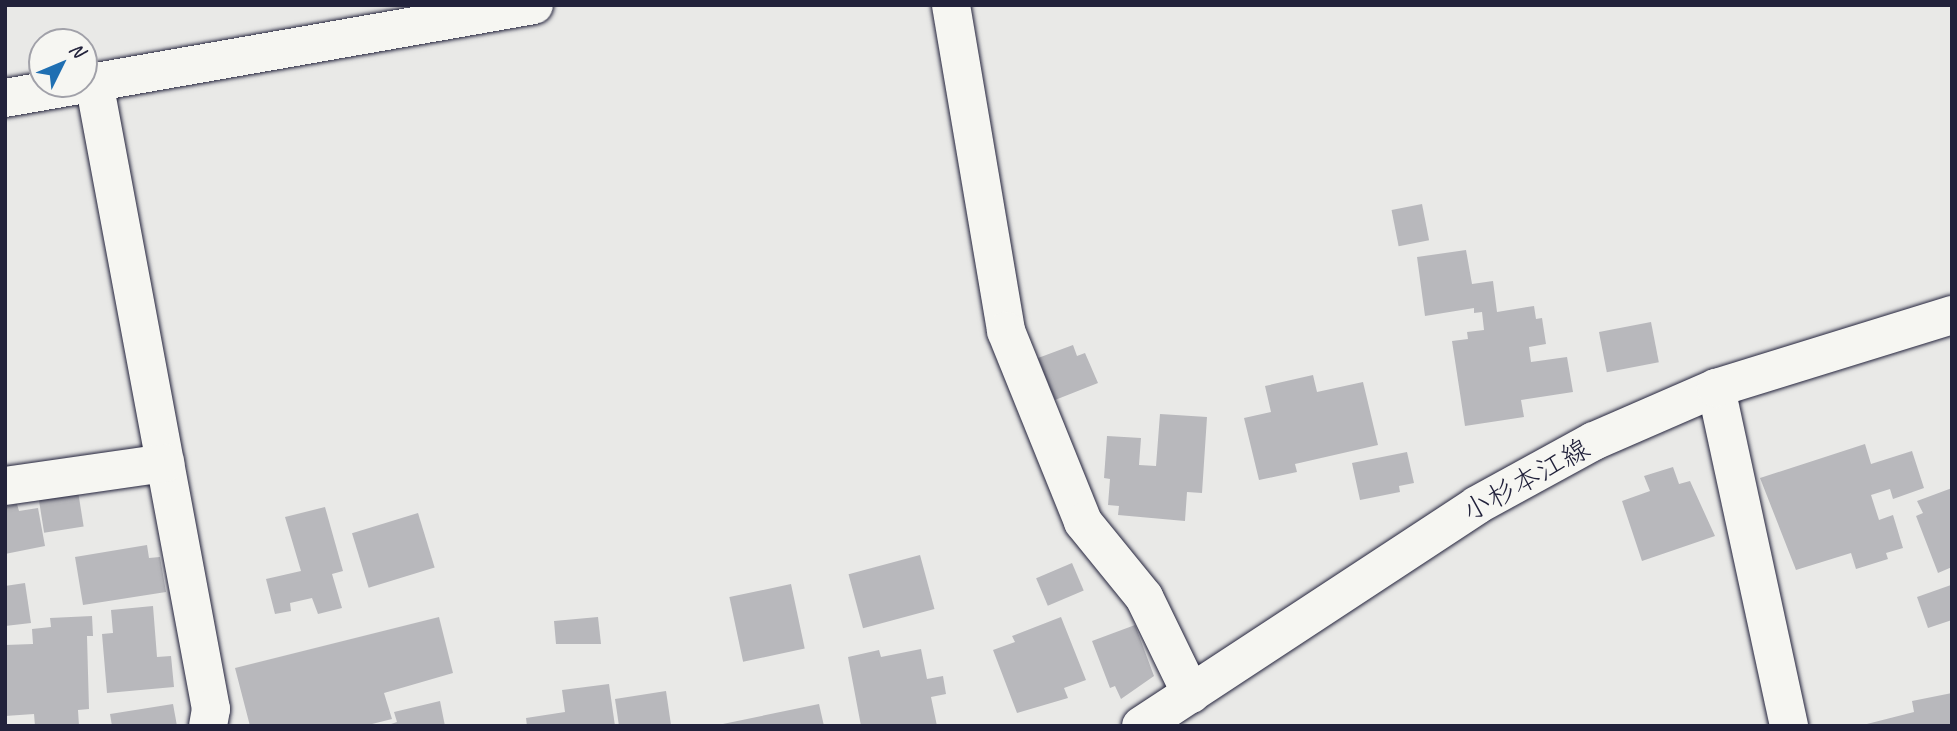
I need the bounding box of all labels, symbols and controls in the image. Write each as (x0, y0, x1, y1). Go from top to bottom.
north arrow (28, 28, 98, 98)
text: N (64, 38, 90, 63)
street label: 小杉本江線 (1457, 431, 1595, 529)

